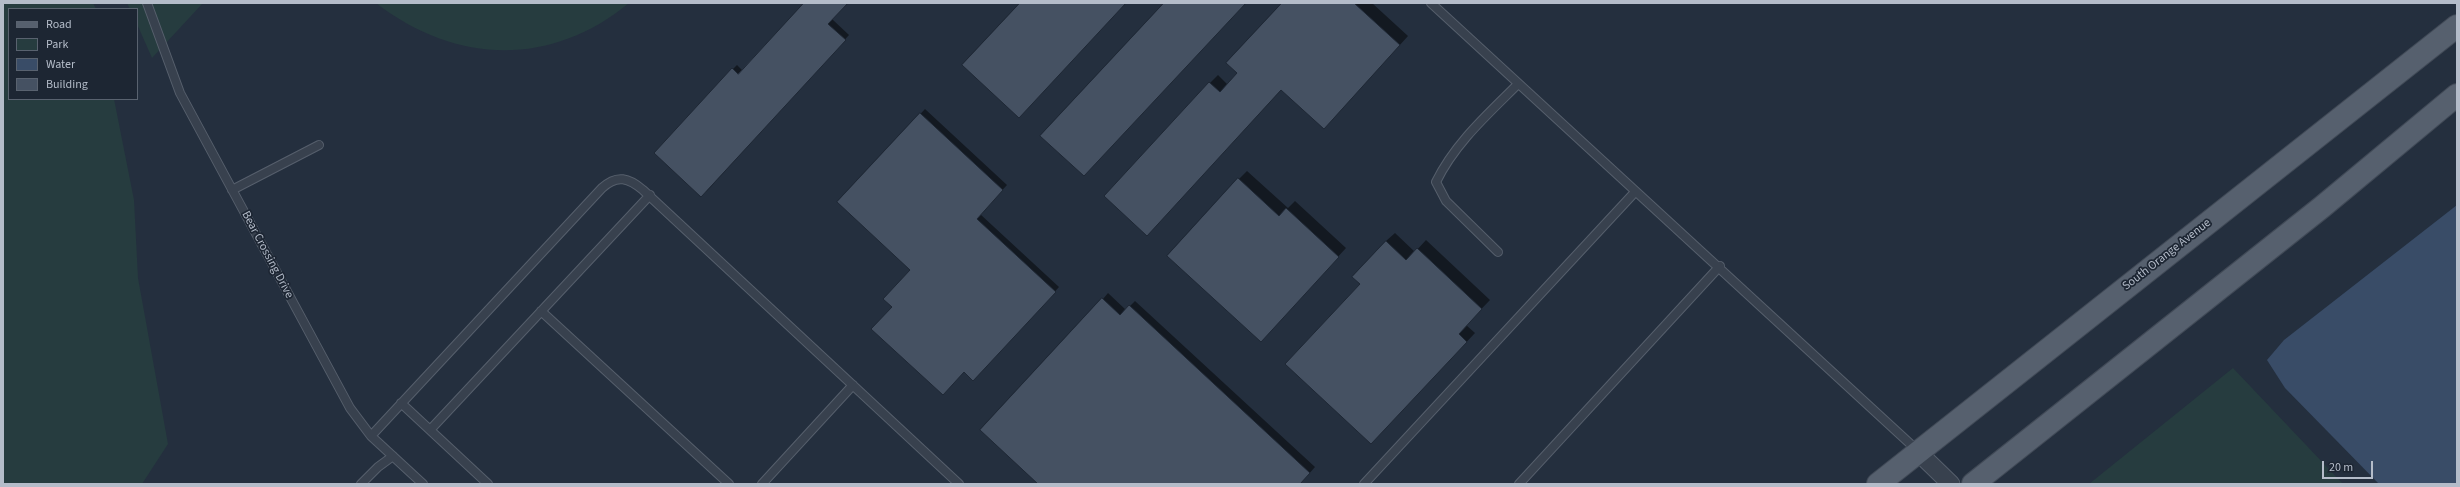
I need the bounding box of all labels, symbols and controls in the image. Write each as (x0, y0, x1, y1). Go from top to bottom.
legend (8, 8, 138, 100)
text: Road (46, 16, 72, 33)
text: Park (46, 36, 68, 53)
text: Water (46, 56, 75, 73)
text: Building (46, 76, 88, 93)
street label: Bear Crossing Drive (238, 209, 296, 301)
street label: South Orange Avenue (2120, 216, 2214, 294)
scale bar (2324, 453, 2375, 479)
text: 20 m (2329, 459, 2353, 476)

